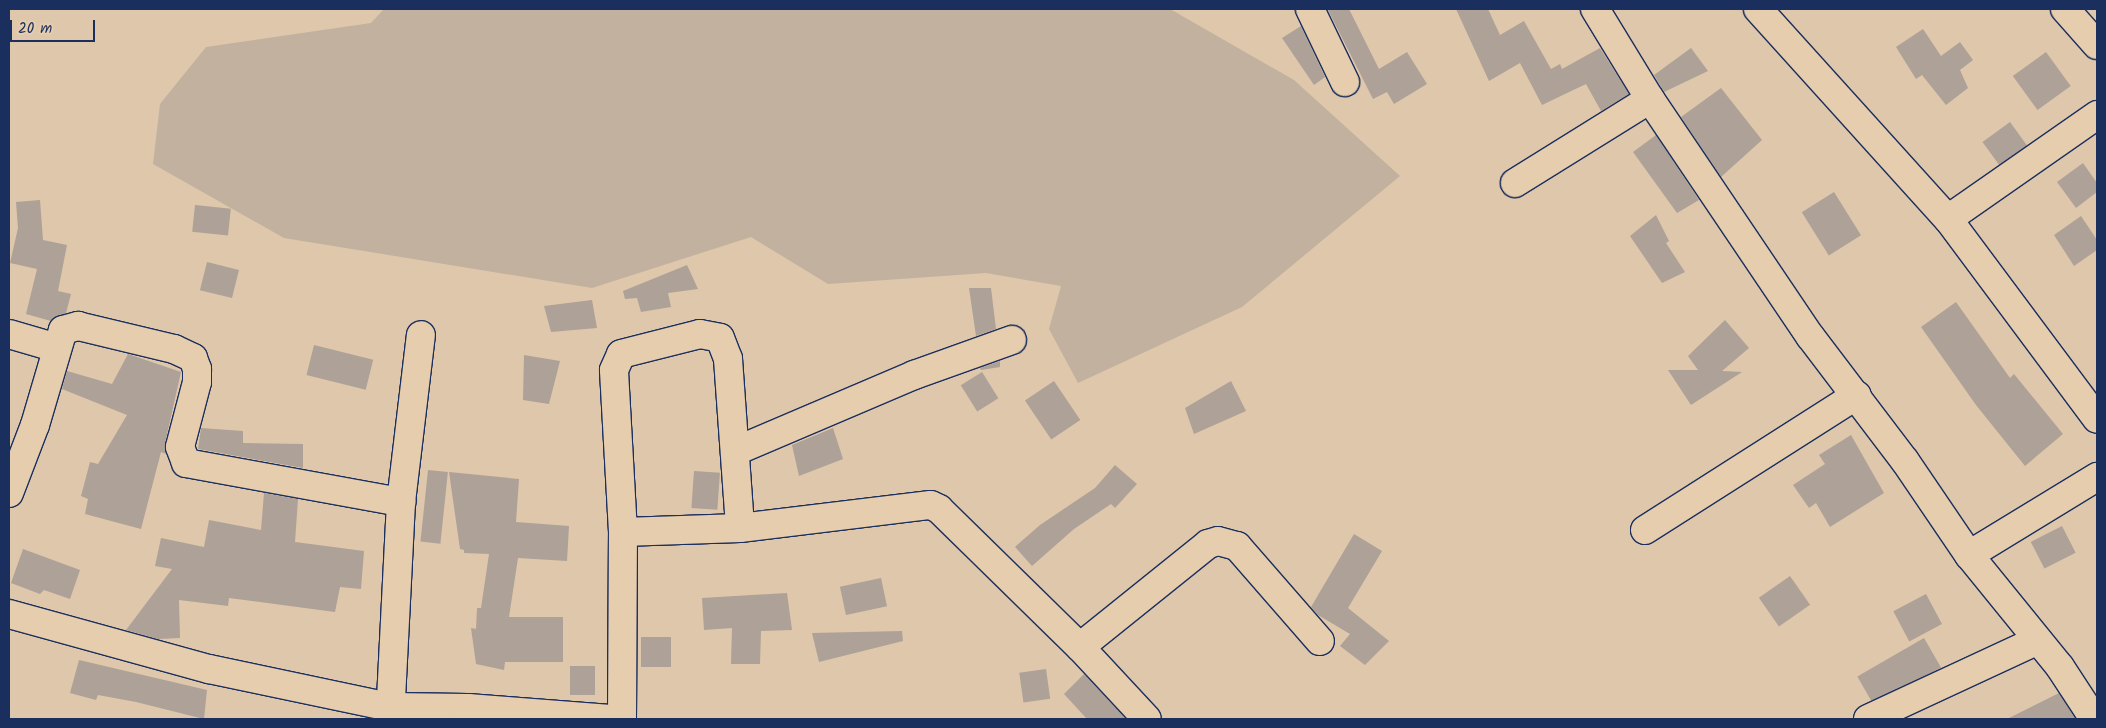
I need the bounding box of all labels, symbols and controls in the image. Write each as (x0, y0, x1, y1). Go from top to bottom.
scale bar (12, 10, 98, 42)
text: 20 m (18, 17, 52, 41)

